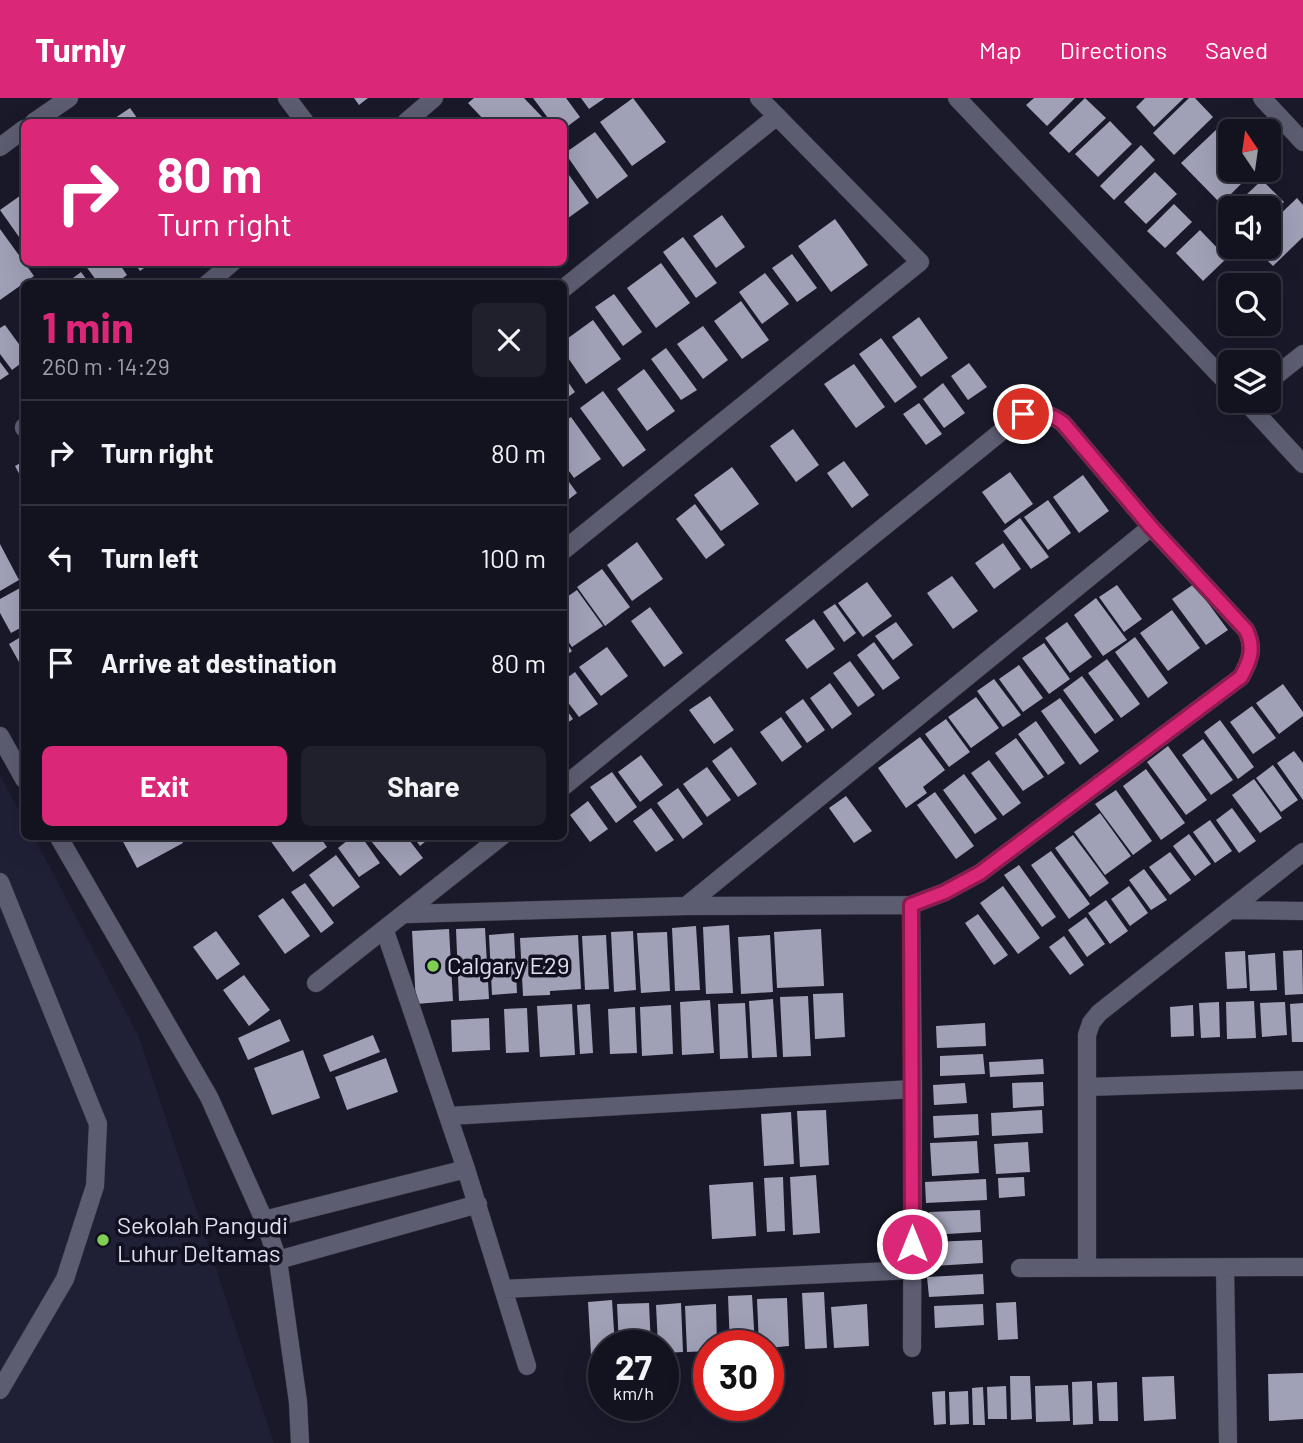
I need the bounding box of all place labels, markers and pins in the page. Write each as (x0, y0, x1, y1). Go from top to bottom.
pin (993, 384, 1053, 444)
place label: Calgary E29 (447, 950, 569, 979)
marker: Calgary E29 (425, 958, 441, 974)
place label: Sekolah Pangudi Luhur Deltamas (117, 1210, 288, 1267)
marker: Sekolah Pangudi Luhur Deltamas (95, 1232, 111, 1248)

